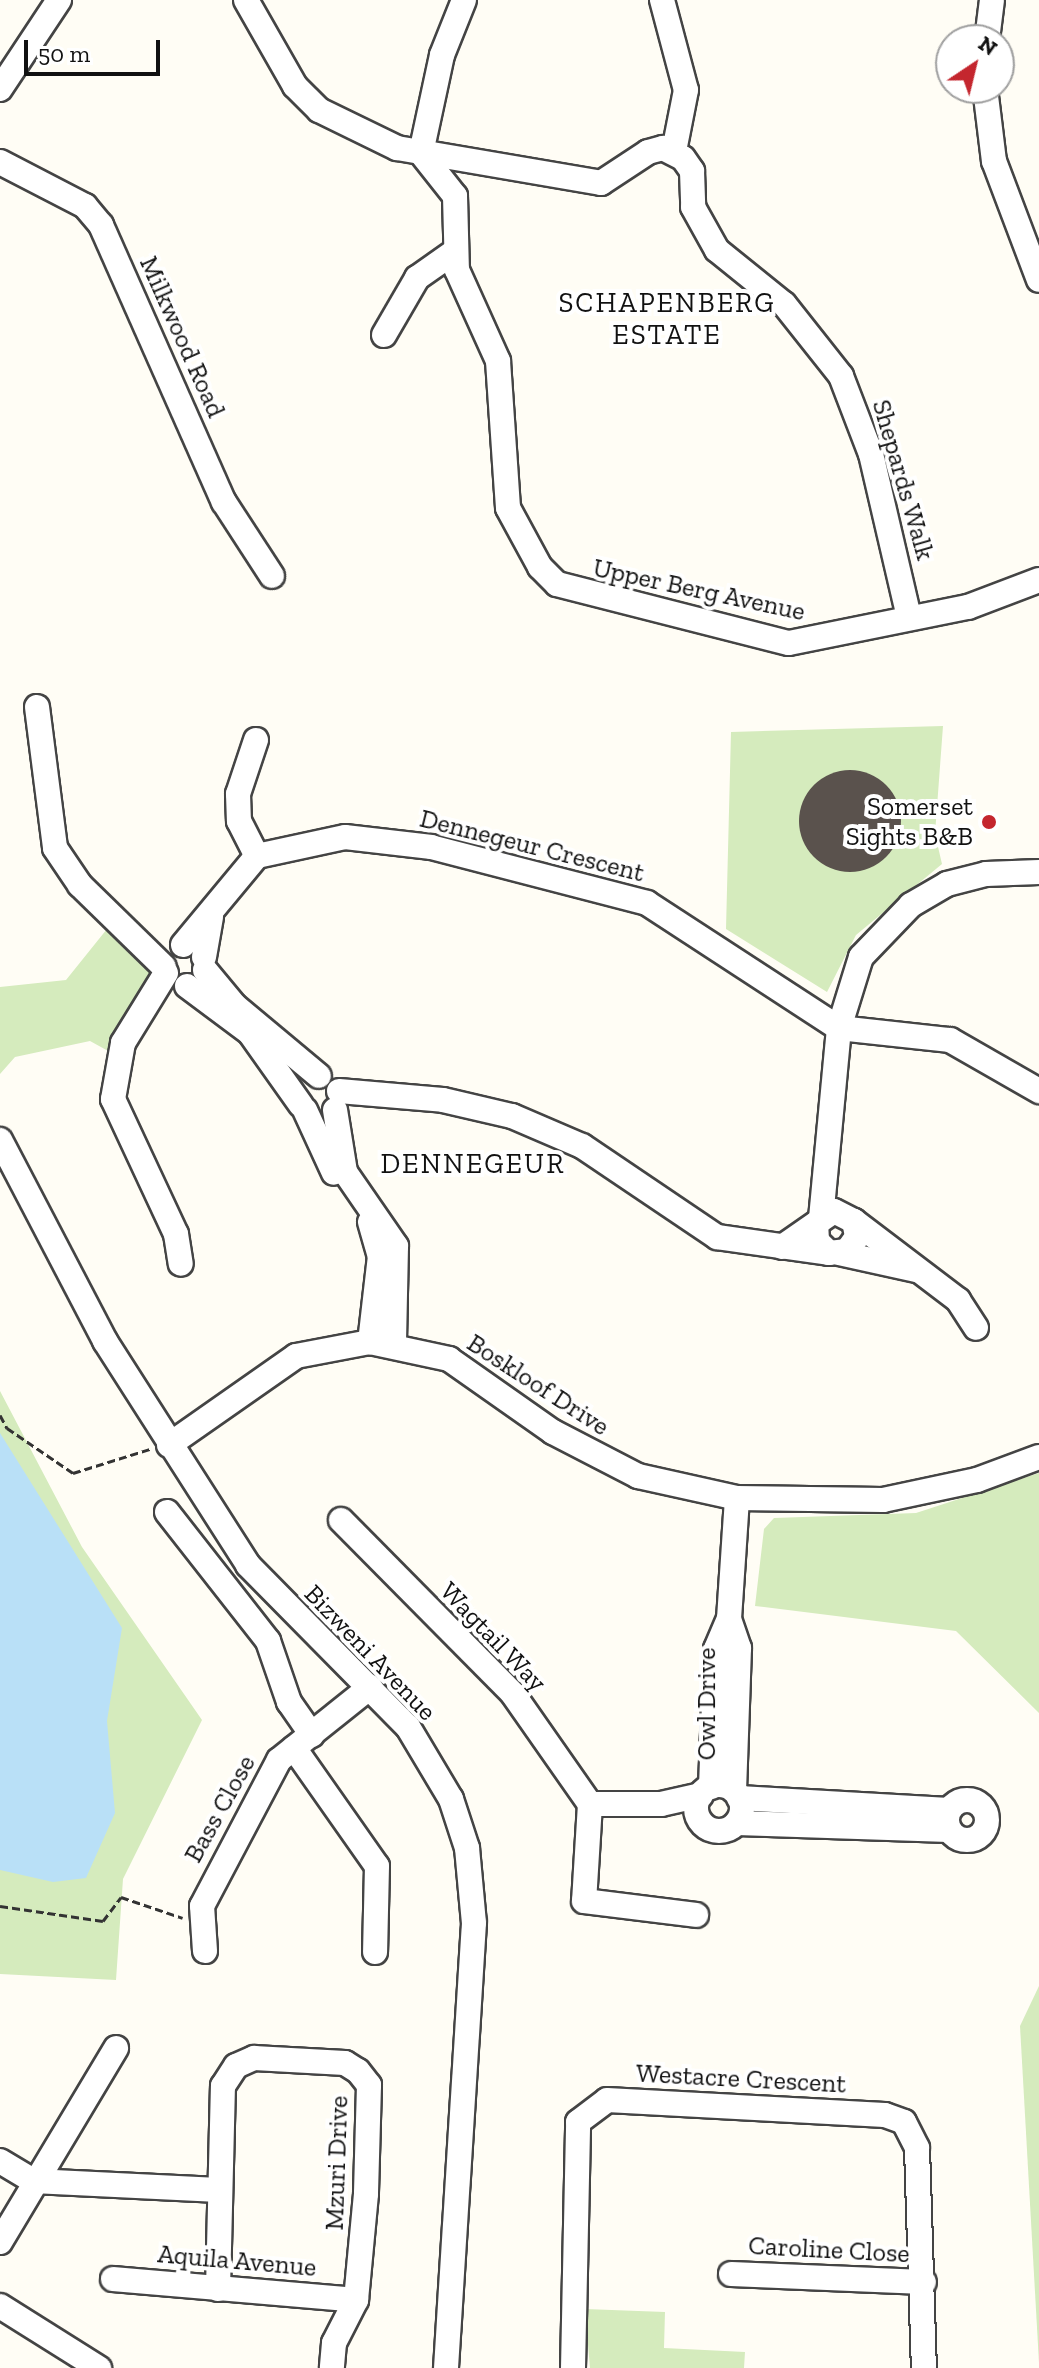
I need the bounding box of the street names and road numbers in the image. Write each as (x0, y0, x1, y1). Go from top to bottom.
street label: Milkwood Road (133, 252, 231, 422)
street label: Shepards Walk (865, 396, 941, 564)
street label: Upper Berg Avenue (590, 552, 808, 628)
street label: Dennegeur Crescent (416, 803, 648, 889)
street label: Boskloof Drive (461, 1328, 615, 1442)
street label: Wagtail Way (433, 1576, 553, 1698)
street label: Bizweni Avenue (297, 1578, 443, 1728)
street label: Owl Drive (691, 1648, 723, 1760)
street label: Bass Close (178, 1750, 262, 1868)
street label: Westacre Crescent (635, 2058, 847, 2100)
street label: Mzuri Drive (319, 2095, 355, 2231)
street label: Caroline Close (748, 2230, 910, 2270)
street label: Aquila Avenue (156, 2238, 318, 2284)

